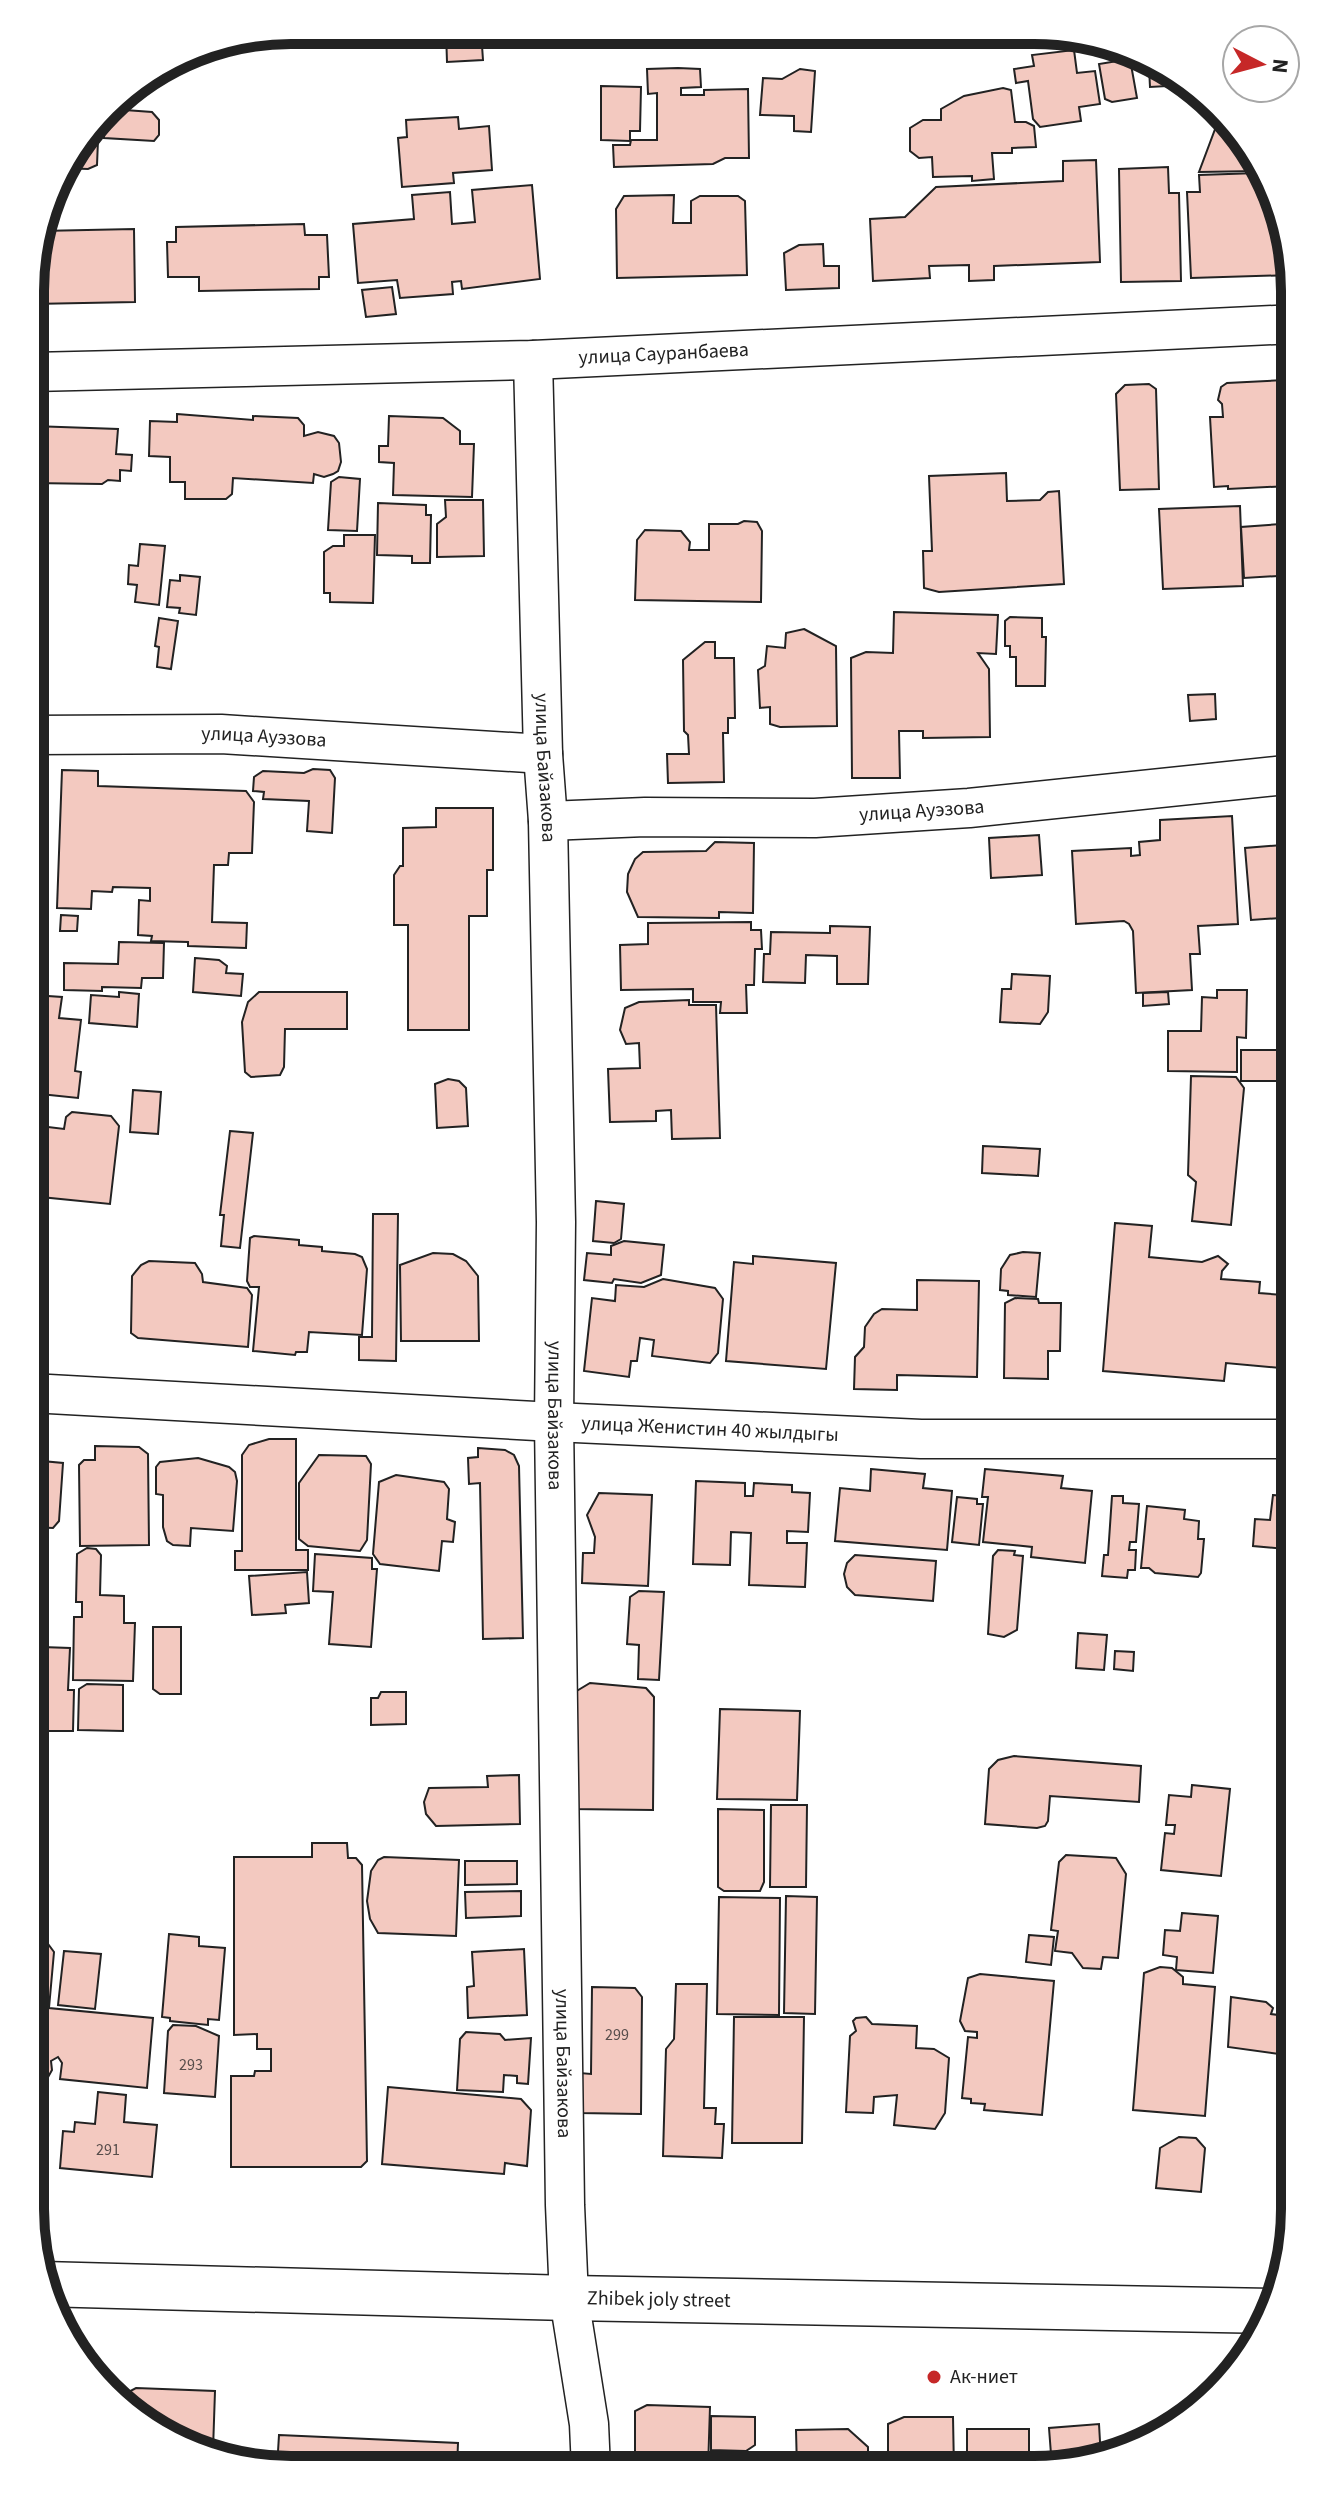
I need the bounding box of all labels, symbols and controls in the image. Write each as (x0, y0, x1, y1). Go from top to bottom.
north arrow (1221, 24, 1301, 104)
text: N (1263, 57, 1297, 75)
street label: улица Сауранбаева (578, 336, 750, 372)
street label: улица Байзакова (527, 693, 562, 843)
street label: улица Ауэзова (201, 720, 327, 755)
street label: улица Ауэзова (858, 792, 986, 829)
street label: улица Байзакова (540, 1341, 569, 1490)
street label: улица Женистин 40 жылдыгы (581, 1409, 839, 1449)
street label: улица Байзакова (548, 1989, 578, 2138)
house number: 299 (605, 2024, 629, 2046)
house number: 293 (179, 2054, 203, 2076)
house number: 291 (96, 2139, 120, 2161)
street label: Zhibek joly street (587, 2284, 731, 2315)
place label: Ак-ниет (950, 2363, 1018, 2391)
marker: Ак-ниет (925, 2368, 943, 2386)

